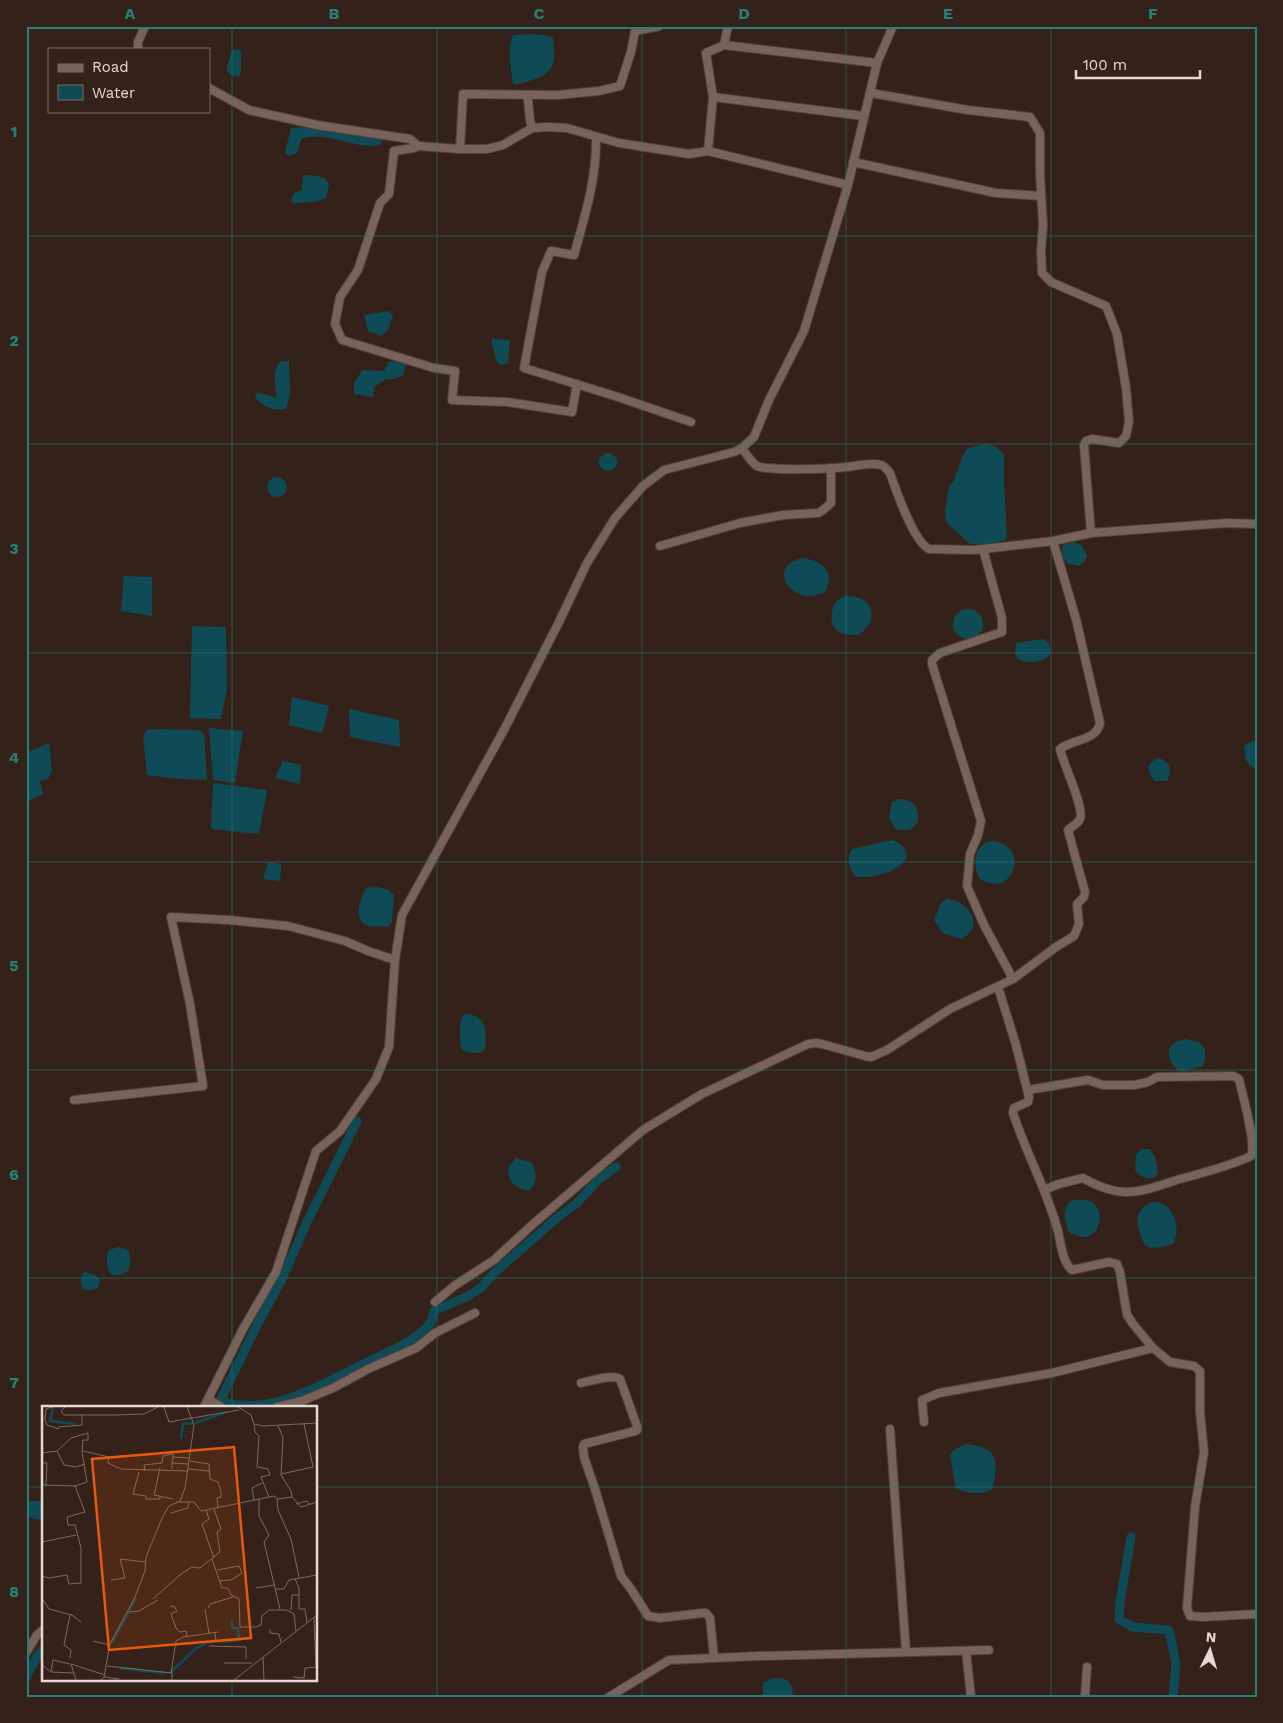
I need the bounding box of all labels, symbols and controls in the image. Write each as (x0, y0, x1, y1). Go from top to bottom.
text: A (125, 4, 136, 23)
text: B (329, 4, 340, 23)
text: C (534, 4, 545, 23)
text: D (738, 4, 750, 23)
text: E (943, 4, 953, 23)
text: F (1148, 4, 1158, 23)
legend (48, 48, 210, 112)
scale bar (1076, 48, 1199, 80)
text: 100 m (1083, 56, 1127, 74)
text: Road (92, 58, 129, 76)
text: Water (92, 84, 135, 102)
text: 1 (11, 122, 17, 141)
text: 2 (9, 331, 19, 350)
text: 3 (9, 539, 19, 558)
text: 4 (9, 748, 19, 767)
text: 5 (9, 956, 19, 975)
text: 6 (9, 1165, 19, 1184)
text: 7 (9, 1373, 19, 1392)
inset map (42, 1406, 318, 1680)
text: 8 (9, 1582, 19, 1601)
north arrow (1186, 1626, 1236, 1676)
text: N (1205, 1629, 1217, 1645)

